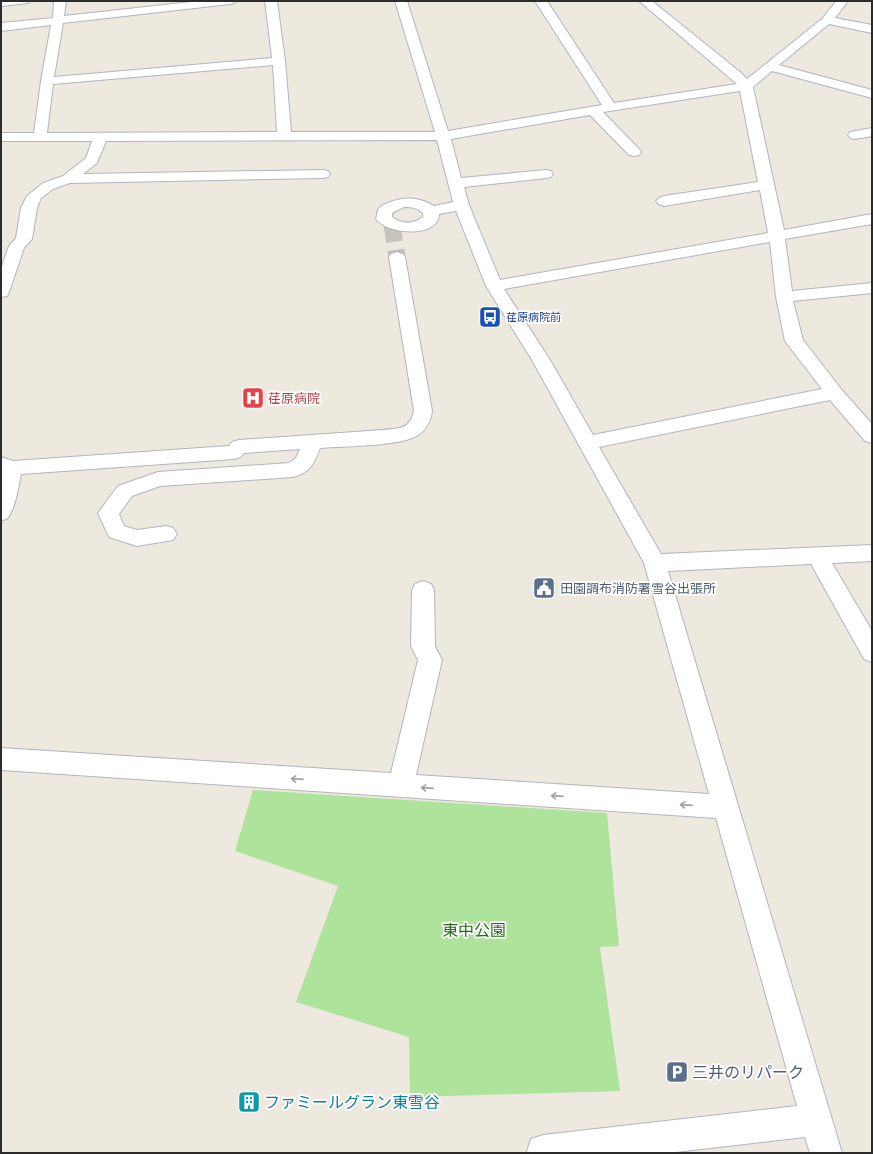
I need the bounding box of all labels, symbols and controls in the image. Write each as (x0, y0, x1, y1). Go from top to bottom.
bus stop icon: 荏原病院前 (477, 304, 503, 330)
place label: 荏原病院前 (506, 311, 561, 324)
hospital icon: 荏原病院 (240, 385, 266, 411)
place label: 荏原病院 (268, 391, 320, 406)
public building icon: 田園調布消防署雪谷出張所 (531, 575, 557, 601)
place label: 田園調布消防署雪谷出張所 (560, 581, 716, 596)
one-way arrow (291, 775, 304, 782)
one-way arrow (421, 784, 434, 791)
one-way arrow (551, 793, 564, 800)
one-way arrow (680, 801, 693, 808)
park label: 東中公園 (442, 921, 506, 940)
parking icon: 三井のリパーク (664, 1059, 690, 1085)
place label: 三井のリパーク (692, 1063, 804, 1082)
building icon: ファミールグラン東雪谷 (236, 1089, 262, 1115)
place label: ファミールグラン東雪谷 (264, 1093, 440, 1112)

